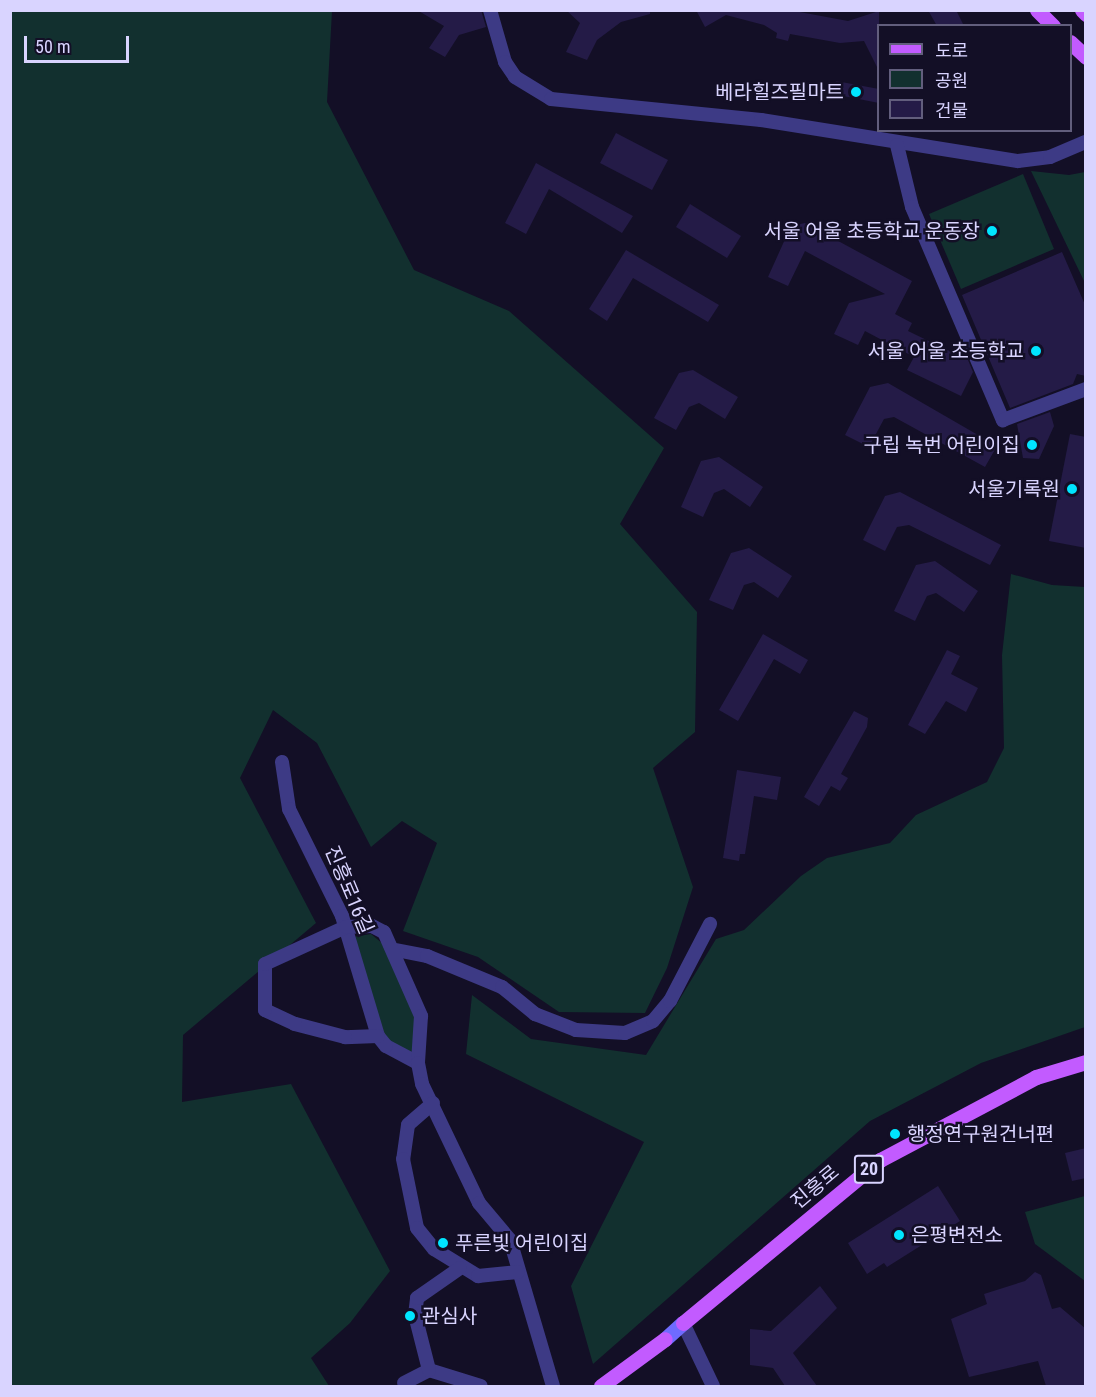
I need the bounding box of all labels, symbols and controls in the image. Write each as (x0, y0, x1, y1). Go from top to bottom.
scale bar (27, 24, 132, 62)
legend (877, 24, 1072, 132)
text: 50 m (35, 36, 70, 57)
text: 도로 (935, 40, 968, 61)
text: 공원 (935, 70, 968, 91)
place label: 베라힐즈필마트 (715, 80, 844, 104)
marker: 베라힐즈필마트 (849, 85, 863, 99)
text: 건물 (935, 100, 968, 121)
place label: 서울 어울 초등학교 운동장 (764, 219, 980, 243)
marker: 서울 어울 초등학교 운동장 (985, 224, 999, 238)
place label: 서울 어울 초등학교 (868, 339, 1024, 363)
marker: 서울 어울 초등학교 (1029, 344, 1043, 358)
place label: 구립 녹번 어린이집 (864, 433, 1020, 457)
marker: 구립 녹번 어린이집 (1025, 438, 1039, 452)
place label: 서울기록원 (968, 477, 1060, 501)
marker: 서울기록원 (1065, 482, 1079, 496)
street label: 진흥로16길 (320, 842, 378, 938)
place label: 행정연구원건너편 (907, 1122, 1054, 1146)
marker: 행정연구원건너편 (888, 1127, 902, 1141)
road number: 20 (852, 1154, 886, 1184)
street label: 진흥로 (786, 1160, 844, 1214)
place label: 은평변전소 (911, 1223, 1003, 1247)
marker: 은평변전소 (892, 1228, 906, 1242)
place label: 푸른빛 어린이집 (455, 1231, 588, 1255)
marker: 푸른빛 어린이집 (436, 1236, 450, 1250)
place label: 관심사 (422, 1304, 477, 1328)
marker: 관심사 (403, 1309, 417, 1323)

